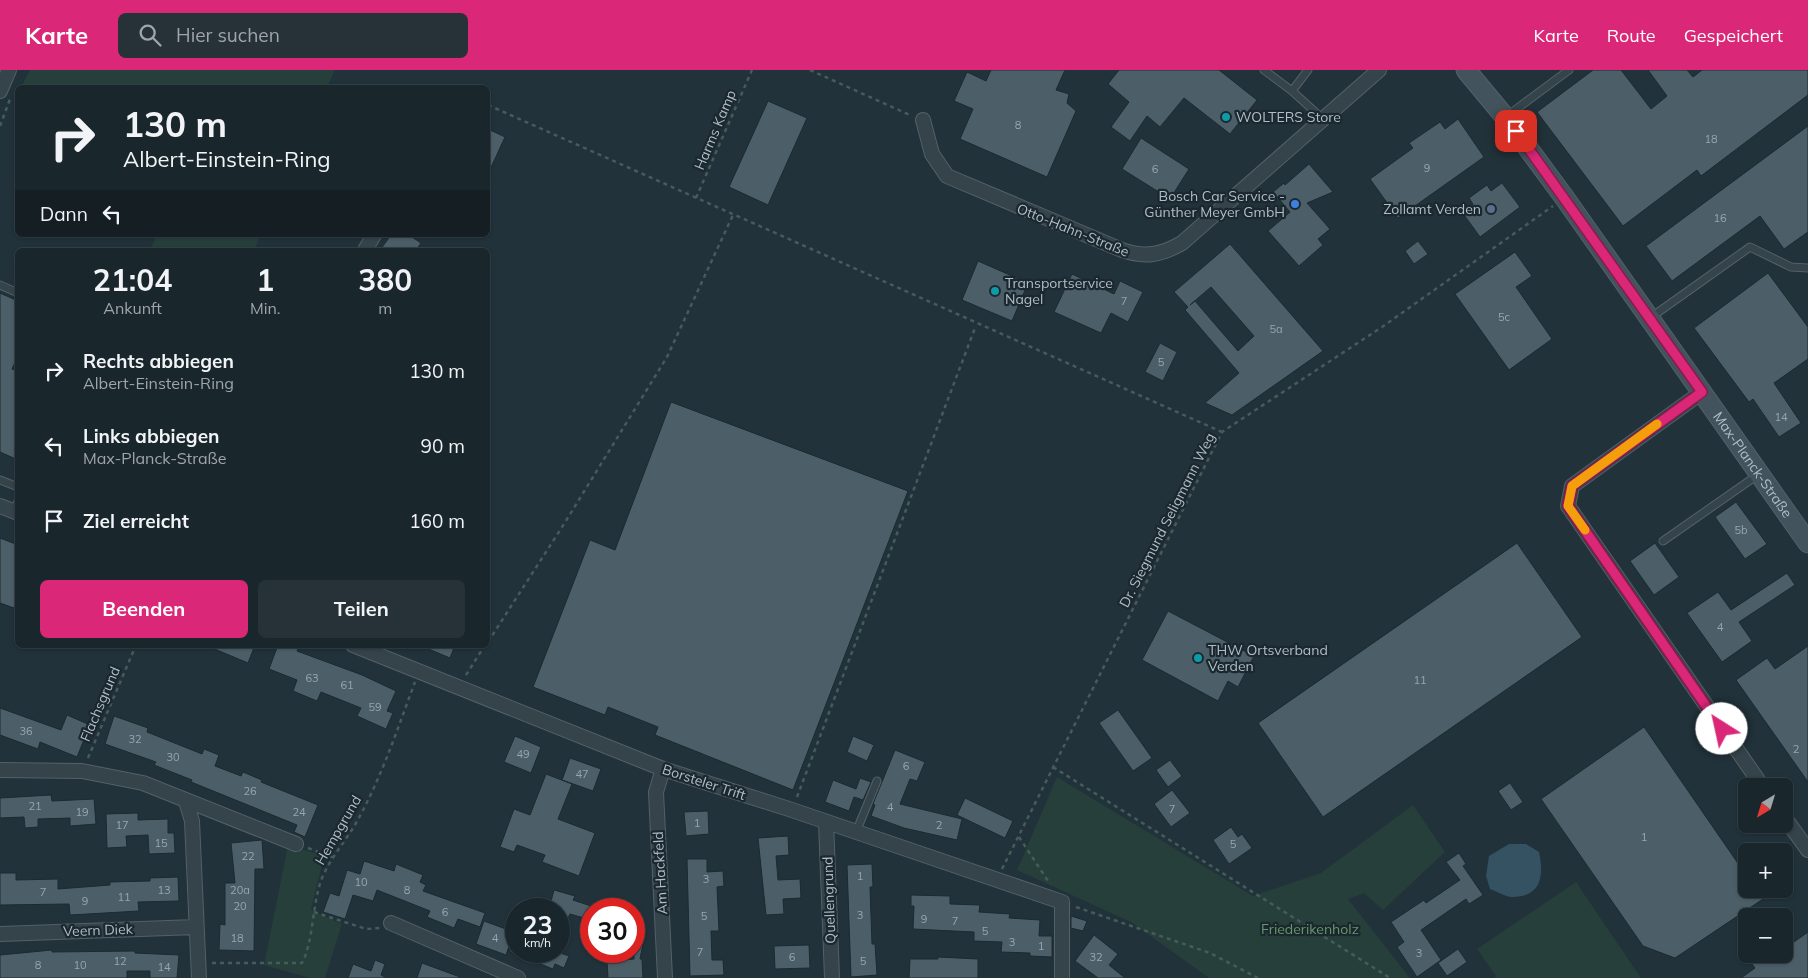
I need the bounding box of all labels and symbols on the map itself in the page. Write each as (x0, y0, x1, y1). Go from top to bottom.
street label: Harms Kamp (690, 87, 740, 173)
place label: WOLTERS Store (1236, 108, 1341, 126)
pin (1495, 110, 1537, 152)
marker: WOLTERS Store (1220, 111, 1232, 123)
house number: 8 (1015, 118, 1022, 132)
house number: 18 (1704, 132, 1718, 146)
house number: 9 (1424, 161, 1430, 175)
house number: 6 (1152, 162, 1159, 176)
place label: Bosch Car Service - Günther Meyer GmbH (1144, 187, 1285, 221)
marker: Bosch Car Service - Günther Meyer GmbH (1289, 198, 1301, 210)
street label: Otto-Hahn-Straße (1014, 199, 1132, 261)
place label: Zollamt Verden (1383, 200, 1481, 218)
marker: Zollamt Verden (1485, 203, 1497, 215)
house number: 16 (1713, 211, 1727, 225)
place label: Transportservice Nagel (1005, 274, 1113, 308)
marker: Transportservice Nagel (989, 285, 1001, 297)
house number: 7 (1121, 294, 1127, 308)
house number: 5c (1498, 310, 1511, 324)
house number: 5a (1269, 322, 1283, 336)
house number: 5 (1158, 355, 1165, 369)
street label: Max-Planck-Straße (1709, 408, 1796, 521)
house number: 14 (1774, 410, 1788, 424)
street label: Dr. Siegmund Seligmann Weg (1115, 430, 1219, 610)
house number: 5b (1734, 523, 1748, 537)
house number: 4 (1717, 620, 1724, 634)
place label: THW Ortsverband Verden (1208, 641, 1328, 675)
marker: THW Ortsverband Verden (1192, 652, 1204, 664)
street label: Flachsgrund (76, 664, 124, 744)
house number: 63 (305, 671, 319, 685)
house number: 11 (1413, 673, 1427, 687)
house number: 61 (340, 678, 354, 692)
house number: 59 (368, 700, 382, 714)
position arrow (1695, 702, 1747, 754)
house number: 36 (19, 724, 33, 738)
house number: 32 (128, 732, 142, 746)
house number: 2 (1793, 742, 1800, 756)
house number: 49 (516, 747, 530, 761)
house number: 30 (166, 750, 180, 764)
house number: 6 (903, 759, 910, 773)
street label: Borsteler Trift (660, 760, 748, 804)
house number: 47 (575, 767, 589, 781)
north arrow (1738, 778, 1792, 832)
house number: 26 (243, 784, 257, 798)
street label: Hempgrund (311, 792, 365, 868)
house number: 21 (28, 799, 42, 813)
house number: 4 (887, 800, 894, 814)
house number: 7 (1169, 802, 1175, 816)
house number: 19 (75, 805, 89, 819)
house number: 24 (292, 805, 306, 819)
house number: 1 (694, 816, 700, 830)
house number: 17 (115, 818, 129, 832)
house number: 2 (936, 818, 943, 832)
house number: 1 (1641, 830, 1647, 844)
street label: Am Hackfeld (649, 831, 671, 915)
house number: 15 (154, 836, 168, 850)
house number: 5 (1230, 837, 1237, 851)
house number: 22 (241, 849, 255, 863)
street label: Quellengrund (818, 856, 840, 944)
house number: 1 (857, 869, 863, 883)
house number: 3 (703, 872, 709, 886)
house number: 10 (354, 875, 368, 889)
house number: 13 (157, 883, 171, 897)
house number: 20a (230, 883, 250, 897)
house number: 8 (404, 883, 411, 897)
house number: 7 (40, 885, 46, 899)
house number: 11 (117, 890, 131, 904)
house number: 9 (82, 894, 88, 908)
speed limit sign: 30 (580, 898, 645, 963)
house number: 20 (233, 899, 247, 913)
house number: 6 (442, 905, 449, 919)
house number: 3 (857, 908, 863, 922)
house number: 5 (701, 909, 708, 923)
house number: 9 (921, 912, 927, 926)
house number: 7 (952, 914, 958, 928)
street label: Veern Diek (63, 920, 134, 940)
park label: Friederikenholz (1261, 920, 1359, 938)
house number: 5 (982, 924, 989, 938)
house number: 18 (230, 931, 244, 945)
house number: 4 (492, 931, 499, 945)
house number: 3 (1009, 935, 1015, 949)
house number: 1 (1038, 939, 1044, 953)
house number: 7 (697, 945, 703, 959)
house number: 3 (1416, 946, 1422, 960)
house number: 6 (789, 950, 796, 964)
house number: 32 (1089, 950, 1103, 964)
house number: 12 (113, 954, 127, 968)
house number: 5 (860, 954, 867, 968)
house number: 8 (35, 958, 42, 972)
house number: 10 (73, 958, 87, 972)
house number: 14 (157, 960, 171, 974)

